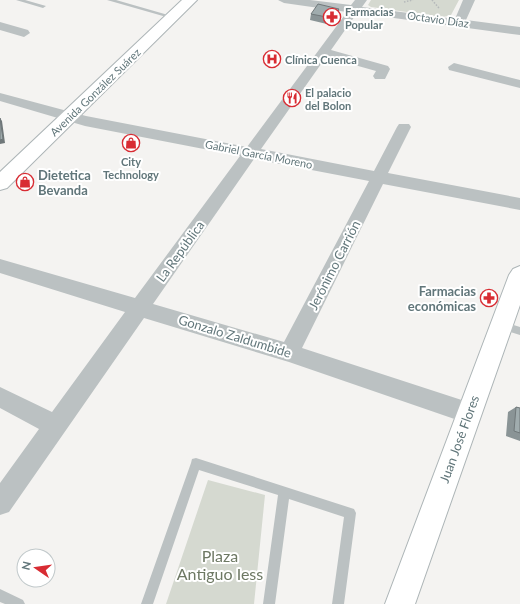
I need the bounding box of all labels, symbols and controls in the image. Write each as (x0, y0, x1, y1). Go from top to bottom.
place label: Farmacias Popular (345, 5, 394, 31)
pharmacy icon: Farmacias Popular (322, 7, 342, 27)
street label: Octavio Díaz (406, 8, 470, 30)
street label: Avenida González Suárez (47, 45, 143, 139)
hospital icon: Clínica Cuenca (262, 49, 282, 69)
place label: Clínica Cuenca (285, 53, 357, 66)
place label: El palacio del Bolon (305, 86, 351, 112)
restaurant icon: El palacio del Bolon (282, 88, 302, 108)
shop icon: City Technology (121, 133, 141, 153)
street label: Gabriel García Moreno (204, 137, 314, 171)
place label: City Technology (103, 155, 159, 181)
place label: Dietetica Bevanda (38, 167, 91, 198)
shop icon: Dietetica Bevanda (15, 172, 35, 192)
street label: La República (152, 217, 208, 285)
street label: Jerónimo Carrión (305, 218, 363, 312)
place label: Farmacias económicas (408, 283, 476, 314)
pharmacy icon: Farmacias económicas (479, 288, 499, 308)
street label: Gonzalo Zaldumbide (177, 311, 294, 361)
street label: Juan José Flores (436, 393, 482, 485)
park label: Plaza Antiguo Iess (177, 546, 263, 583)
north arrow (16, 548, 56, 588)
text: N (18, 560, 33, 571)

